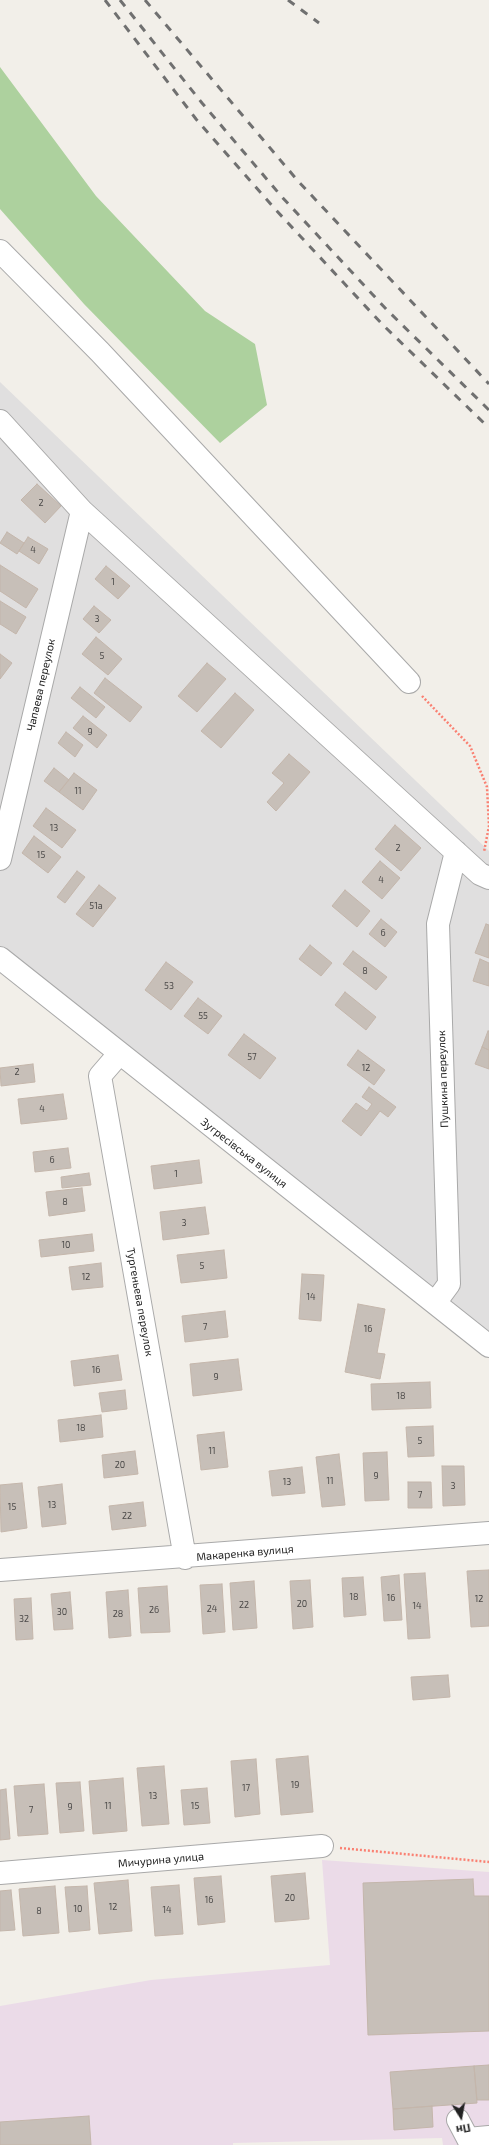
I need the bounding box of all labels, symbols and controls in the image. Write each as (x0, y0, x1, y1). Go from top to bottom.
house number: 2 (38, 498, 44, 508)
house number: 4 (30, 545, 36, 555)
house number: 1 (111, 577, 115, 587)
house number: 3 (94, 614, 100, 624)
street label: Чапаева переулок (24, 638, 58, 732)
house number: 5 (100, 651, 104, 661)
house number: 9 (87, 727, 93, 737)
house number: 11 (74, 786, 82, 796)
house number: 13 (50, 823, 58, 833)
house number: 2 (395, 843, 401, 853)
house number: 15 (37, 850, 45, 860)
house number: 4 (378, 875, 384, 885)
house number: 51а (89, 901, 103, 911)
house number: 6 (380, 928, 386, 938)
house number: 8 (362, 966, 368, 976)
house number: 53 (164, 981, 174, 991)
house number: 55 (198, 1011, 208, 1021)
street label: Пушкина переулок (435, 1030, 451, 1128)
house number: 57 (247, 1052, 257, 1062)
house number: 12 (362, 1063, 370, 1073)
house number: 2 (14, 1067, 20, 1077)
house number: 4 (39, 1104, 45, 1114)
street label: Зугресівська вулиця (198, 1115, 290, 1191)
house number: 6 (49, 1155, 55, 1165)
house number: 1 (174, 1169, 178, 1179)
house number: 8 (62, 1197, 68, 1207)
house number: 3 (181, 1218, 187, 1228)
house number: 10 (61, 1240, 71, 1250)
street label: Тургеньева переулок (124, 1247, 156, 1357)
house number: 5 (200, 1261, 204, 1271)
house number: 12 (82, 1272, 90, 1282)
house number: 14 (306, 1292, 316, 1302)
house number: 7 (203, 1322, 207, 1332)
house number: 16 (364, 1324, 372, 1334)
house number: 16 (92, 1365, 100, 1375)
house number: 9 (213, 1372, 219, 1382)
house number: 18 (396, 1391, 406, 1401)
house number: 18 (76, 1423, 86, 1433)
house number: 5 (418, 1436, 422, 1446)
house number: 11 (208, 1446, 216, 1456)
house number: 20 (115, 1460, 125, 1470)
house number: 9 (373, 1471, 379, 1481)
house number: 11 (326, 1476, 334, 1486)
house number: 13 (283, 1477, 291, 1487)
house number: 3 (450, 1481, 456, 1491)
house number: 7 (418, 1490, 422, 1500)
house number: 13 (48, 1500, 56, 1510)
house number: 15 (8, 1502, 16, 1512)
house number: 22 (122, 1511, 132, 1521)
street label: Макаренка вулиця (196, 1542, 294, 1564)
house number: 18 (349, 1592, 359, 1602)
house number: 16 (387, 1593, 395, 1603)
house number: 12 (475, 1594, 483, 1604)
house number: 20 (297, 1599, 307, 1609)
house number: 22 (239, 1600, 249, 1610)
house number: 14 (412, 1601, 422, 1611)
house number: 24 (207, 1604, 217, 1614)
house number: 26 (149, 1605, 159, 1615)
house number: 30 (57, 1607, 67, 1617)
house number: 28 (113, 1609, 123, 1619)
house number: 32 (19, 1614, 29, 1624)
house number: 19 (291, 1780, 299, 1790)
house number: 17 (242, 1783, 250, 1793)
house number: 13 (149, 1791, 157, 1801)
house number: 11 (104, 1801, 112, 1811)
house number: 15 (191, 1801, 199, 1811)
house number: 9 (67, 1802, 73, 1812)
house number: 7 (29, 1805, 33, 1815)
street label: Мичурина улица (117, 1850, 205, 1870)
house number: 20 (285, 1893, 295, 1903)
house number: 16 (205, 1895, 213, 1905)
house number: 12 (109, 1902, 117, 1912)
house number: 10 (73, 1904, 83, 1914)
house number: 14 (162, 1905, 172, 1915)
house number: 8 (36, 1906, 42, 1916)
north arrow (441, 2097, 481, 2137)
text: Пн (455, 2122, 472, 2137)

